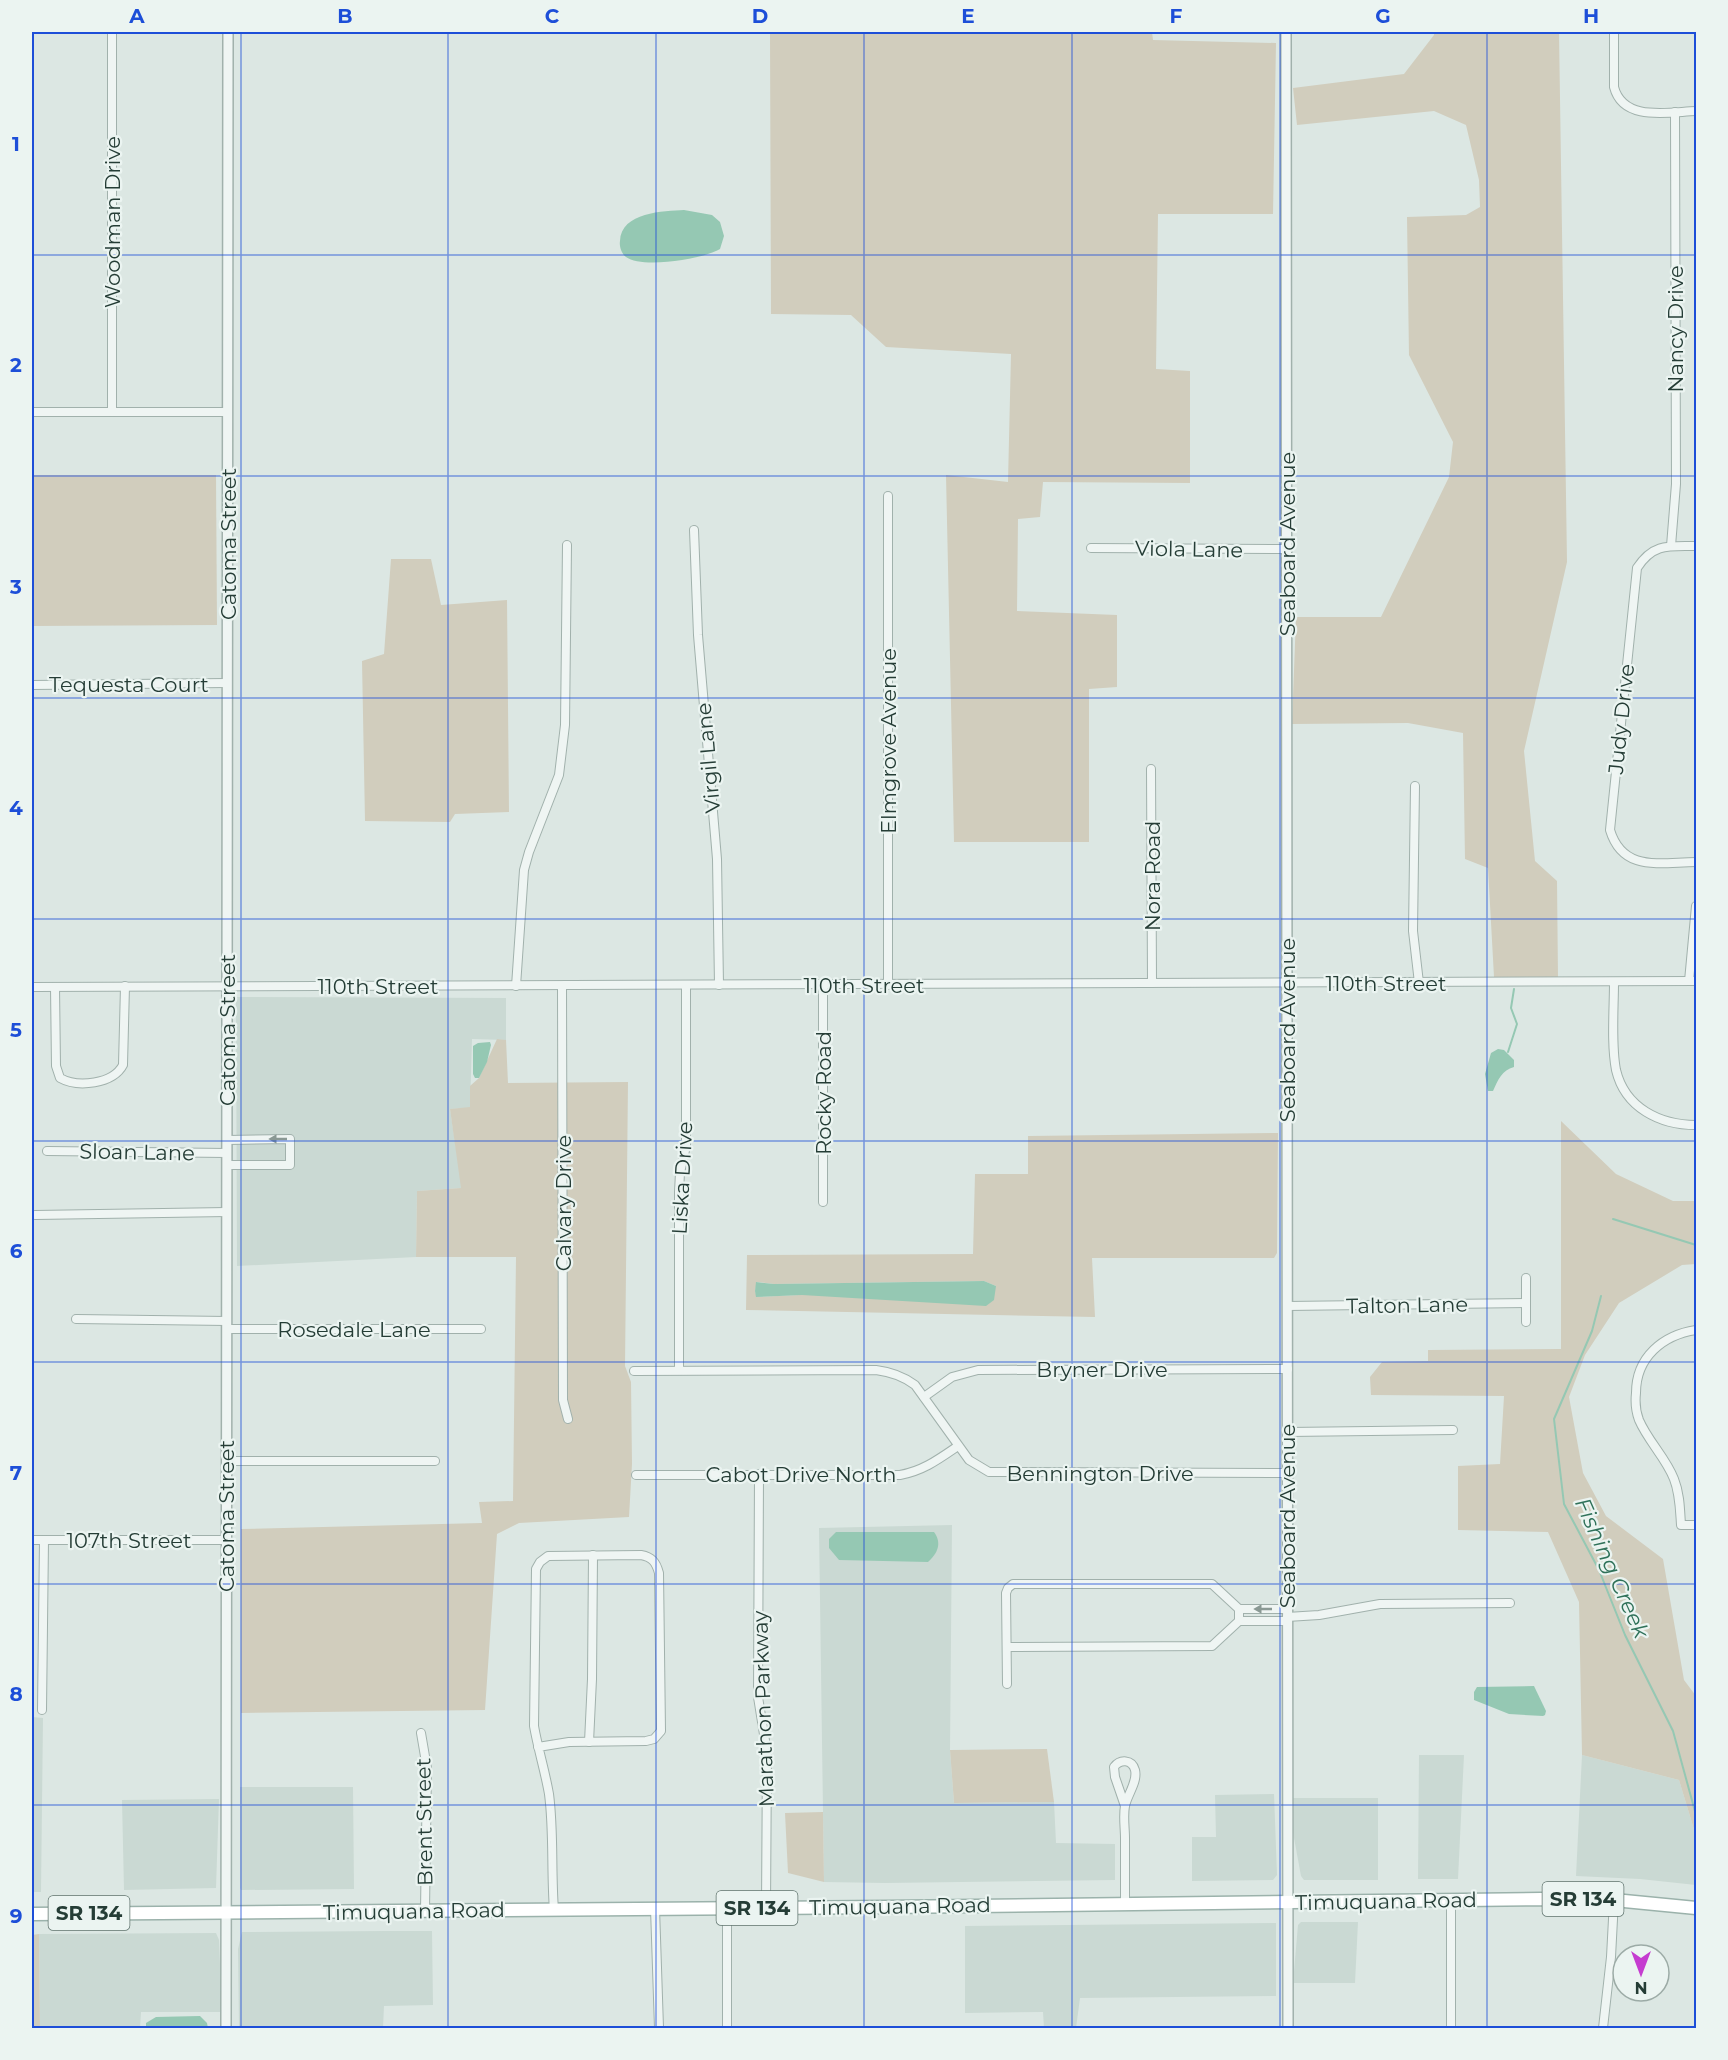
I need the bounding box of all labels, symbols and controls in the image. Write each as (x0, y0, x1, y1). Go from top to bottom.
text: A (128, 4, 145, 28)
text: B (337, 4, 353, 28)
text: C (545, 4, 560, 28)
text: D (752, 4, 768, 28)
text: E (961, 4, 975, 28)
text: F (1170, 4, 1183, 28)
text: G (1375, 4, 1391, 28)
text: H (1583, 4, 1599, 28)
text: 1 (12, 132, 20, 156)
street label: Woodman Drive (100, 136, 125, 308)
street label: Nancy Drive (1663, 265, 1688, 393)
text: 2 (10, 353, 22, 377)
street label: Seaboard Avenue (1275, 452, 1300, 636)
street label: Catoma Street (216, 468, 241, 620)
street label: Viola Lane (1135, 536, 1243, 562)
text: 3 (9, 575, 22, 599)
street label: Elmgrove Avenue (876, 648, 901, 834)
street label: Judy Drive (1603, 663, 1639, 776)
street label: Tequesta Court (49, 672, 209, 697)
street label: Virgil Lane (691, 702, 725, 814)
text: 4 (9, 796, 23, 820)
street label: Nora Road (1140, 821, 1165, 931)
street label: Seaboard Avenue (1275, 938, 1300, 1122)
street label: Catoma Street (215, 954, 240, 1106)
street label: 110th Street (1326, 971, 1447, 996)
street label: 110th Street (804, 973, 925, 998)
street label: 110th Street (318, 974, 439, 999)
text: 5 (10, 1018, 22, 1042)
street label: Rocky Road (811, 1031, 836, 1155)
street label: Liska Drive (667, 1121, 697, 1235)
one-way arrow (269, 1134, 288, 1144)
street label: Calvary Drive (551, 1135, 576, 1271)
street label: Sloan Lane (79, 1138, 195, 1166)
text: 6 (10, 1239, 23, 1263)
street label: Talton Lane (1346, 1291, 1468, 1319)
street label: Rosedale Lane (277, 1317, 431, 1342)
street label: Bryner Drive (1036, 1357, 1168, 1382)
street label: Seaboard Avenue (1275, 1424, 1300, 1608)
street label: Catoma Street (214, 1440, 239, 1592)
text: 7 (10, 1461, 22, 1485)
street label: Bennington Drive (1006, 1461, 1194, 1486)
street label: Cabot Drive North (706, 1462, 896, 1487)
water label: Fishing Creek (1569, 1493, 1655, 1643)
street label: 107th Street (66, 1528, 192, 1553)
one-way arrow (1254, 1604, 1273, 1614)
street label: Marathon Parkway (747, 1610, 779, 1808)
text: 8 (9, 1682, 23, 1706)
street label: Brent Street (410, 1758, 438, 1886)
road number: SR 134 (1542, 1882, 1624, 1916)
street label: Timuquana Road (1295, 1887, 1477, 1915)
road number: SR 134 (716, 1891, 798, 1925)
street label: Timuquana Road (809, 1892, 991, 1920)
road number: SR 134 (48, 1896, 130, 1930)
street label: Timuquana Road (323, 1897, 505, 1925)
text: 9 (10, 1904, 22, 1928)
north arrow (1611, 1943, 1671, 2003)
text: N (1635, 1978, 1647, 1997)

